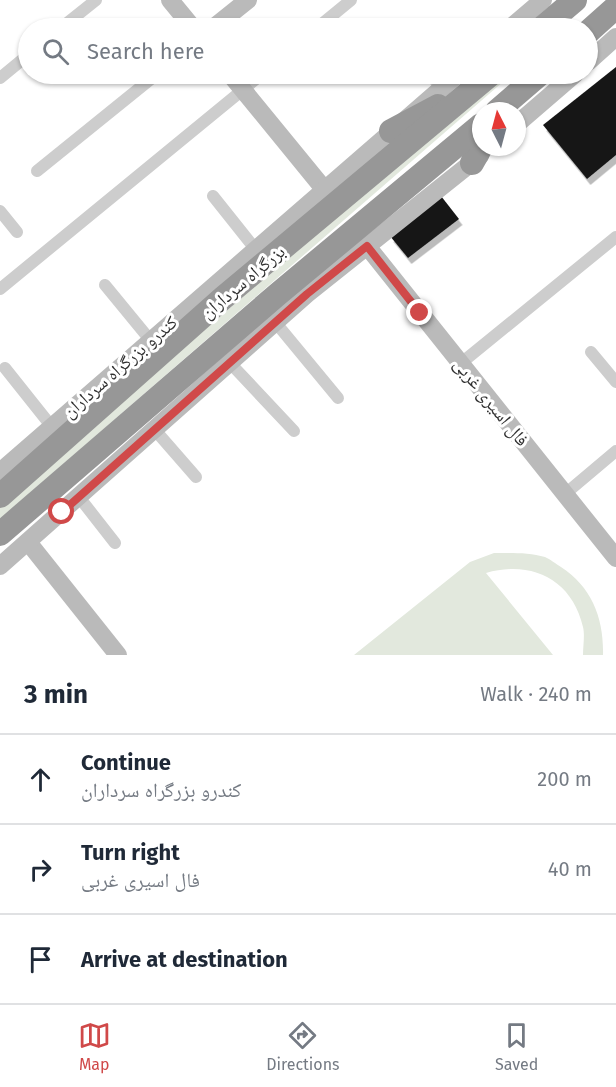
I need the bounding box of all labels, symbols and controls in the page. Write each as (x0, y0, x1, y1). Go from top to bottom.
search box (18, 18, 598, 84)
icon: search (39, 35, 72, 68)
text: Search here (87, 38, 205, 65)
north arrow (472, 102, 526, 156)
street label: بزرگراه سرداران (196, 240, 290, 324)
route end (406, 299, 432, 325)
street label: کندرو بزرگراه سرداران (58, 311, 182, 423)
street label: فال اسیری غربی (449, 353, 533, 451)
route start (48, 498, 74, 524)
text: 3 min (24, 679, 88, 710)
text: Walk · 240 m (480, 682, 592, 706)
text: Continue (81, 749, 171, 776)
icon: ahead (24, 763, 57, 796)
text: 200 m (537, 767, 592, 791)
text: کندرو بزرگراه سرداران (81, 778, 241, 802)
text: Turn right (81, 839, 180, 866)
icon: right (24, 853, 57, 886)
text: 40 m (548, 857, 592, 881)
text: فال اسیری غربی (81, 868, 200, 892)
icon: arrive (24, 943, 57, 976)
text: Arrive at destination (81, 946, 288, 973)
tab: Map (78, 1019, 111, 1074)
tab: Directions (266, 1019, 340, 1074)
tab: Saved (495, 1019, 538, 1074)

